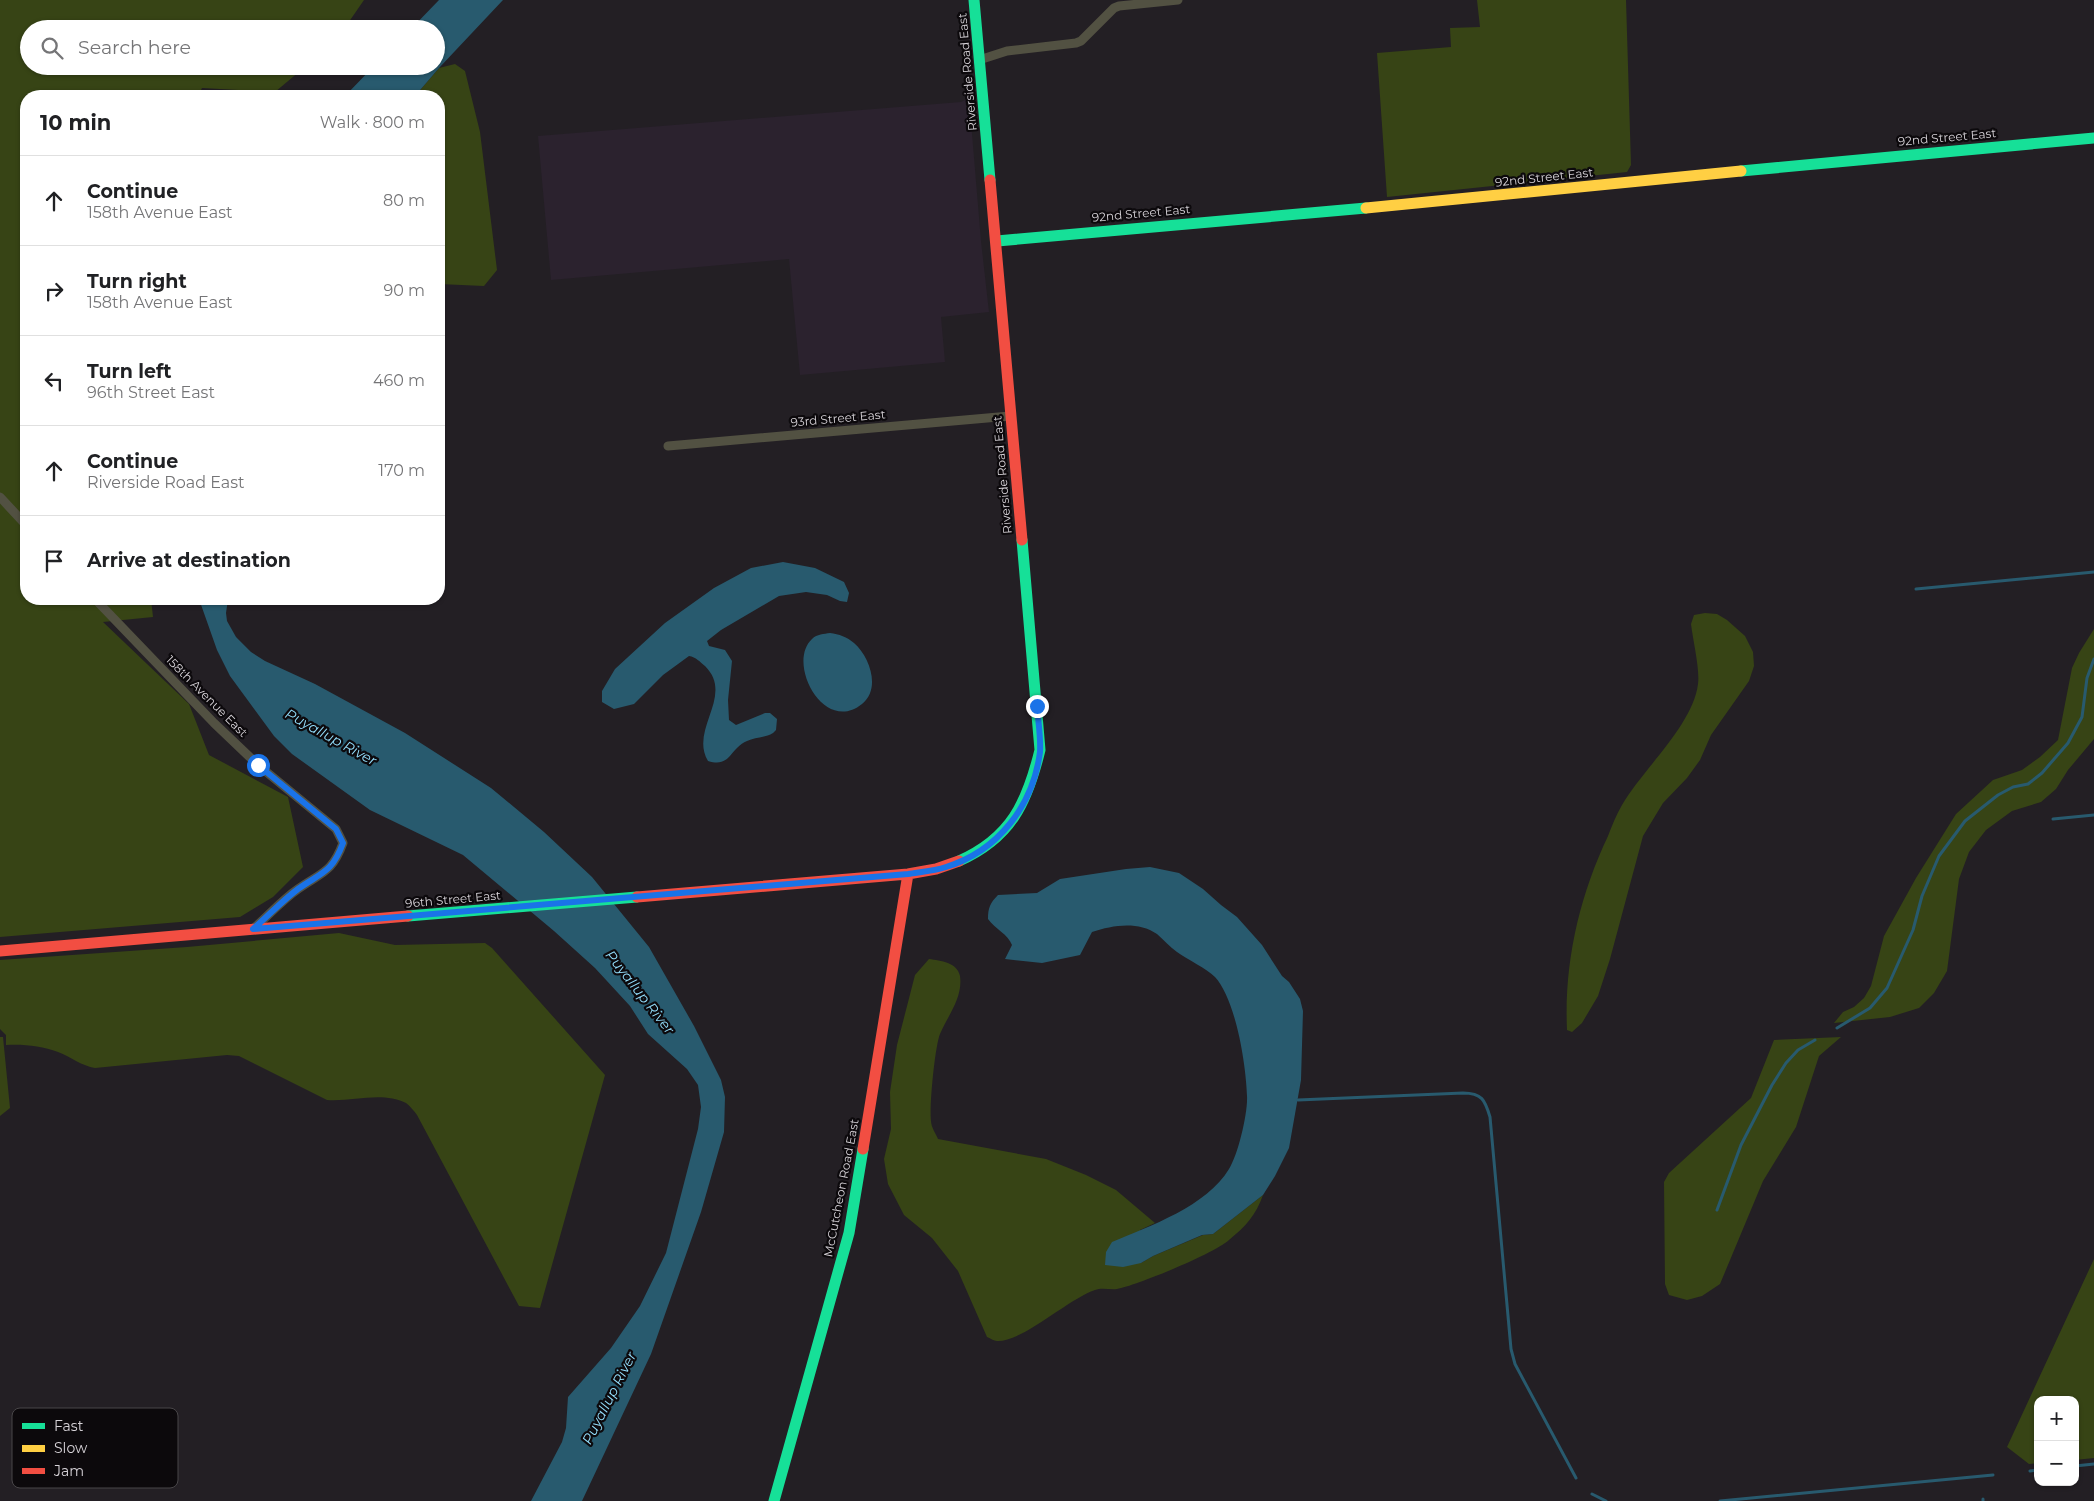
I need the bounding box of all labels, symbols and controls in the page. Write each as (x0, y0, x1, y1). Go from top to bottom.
street label: Riverside Road East (954, 12, 980, 131)
search box (20, 20, 445, 75)
icon: search (38, 34, 66, 62)
text: Search here (78, 36, 191, 59)
text: 10 min (40, 110, 111, 135)
text: Walk · 800 m (320, 113, 425, 132)
street label: 92nd Street East (1897, 125, 1997, 149)
street label: 92nd Street East (1494, 164, 1594, 190)
text: Continue (87, 180, 178, 203)
icon: ahead (40, 187, 68, 215)
text: 80 m (383, 191, 425, 210)
street label: 92nd Street East (1091, 201, 1191, 225)
text: 158th Avenue East (87, 203, 232, 222)
text: Turn right (87, 270, 187, 293)
icon: right (40, 277, 68, 305)
text: 90 m (383, 281, 425, 300)
text: 158th Avenue East (87, 293, 232, 312)
text: Turn left (87, 360, 172, 383)
icon: left (40, 367, 68, 395)
text: 460 m (373, 371, 425, 390)
text: 96th Street East (87, 383, 215, 402)
street label: 93rd Street East (790, 406, 886, 430)
street label: Riverside Road East (989, 415, 1015, 534)
text: Continue (87, 450, 178, 473)
icon: ahead (40, 457, 68, 485)
text: 170 m (378, 461, 425, 480)
text: Riverside Road East (87, 473, 245, 492)
icon: arrive (40, 547, 68, 575)
text: Arrive at destination (87, 549, 291, 572)
street label: 158th Avenue East (163, 652, 251, 740)
route end (1026, 695, 1049, 718)
water label: Puyallup River (282, 704, 380, 770)
route start (247, 754, 270, 777)
street label: 96th Street East (405, 887, 502, 911)
water label: Puyallup River (602, 946, 679, 1038)
street label: McCutcheon Road East (820, 1118, 862, 1258)
water label: Puyallup River (578, 1348, 640, 1447)
map controls (2034, 1396, 2079, 1486)
button: + (2034, 1396, 2079, 1441)
legend (12, 1408, 178, 1488)
text: Fast (54, 1417, 84, 1435)
text: Slow (54, 1439, 88, 1457)
button: − (2034, 1441, 2079, 1486)
text: Jam (53, 1462, 84, 1480)

